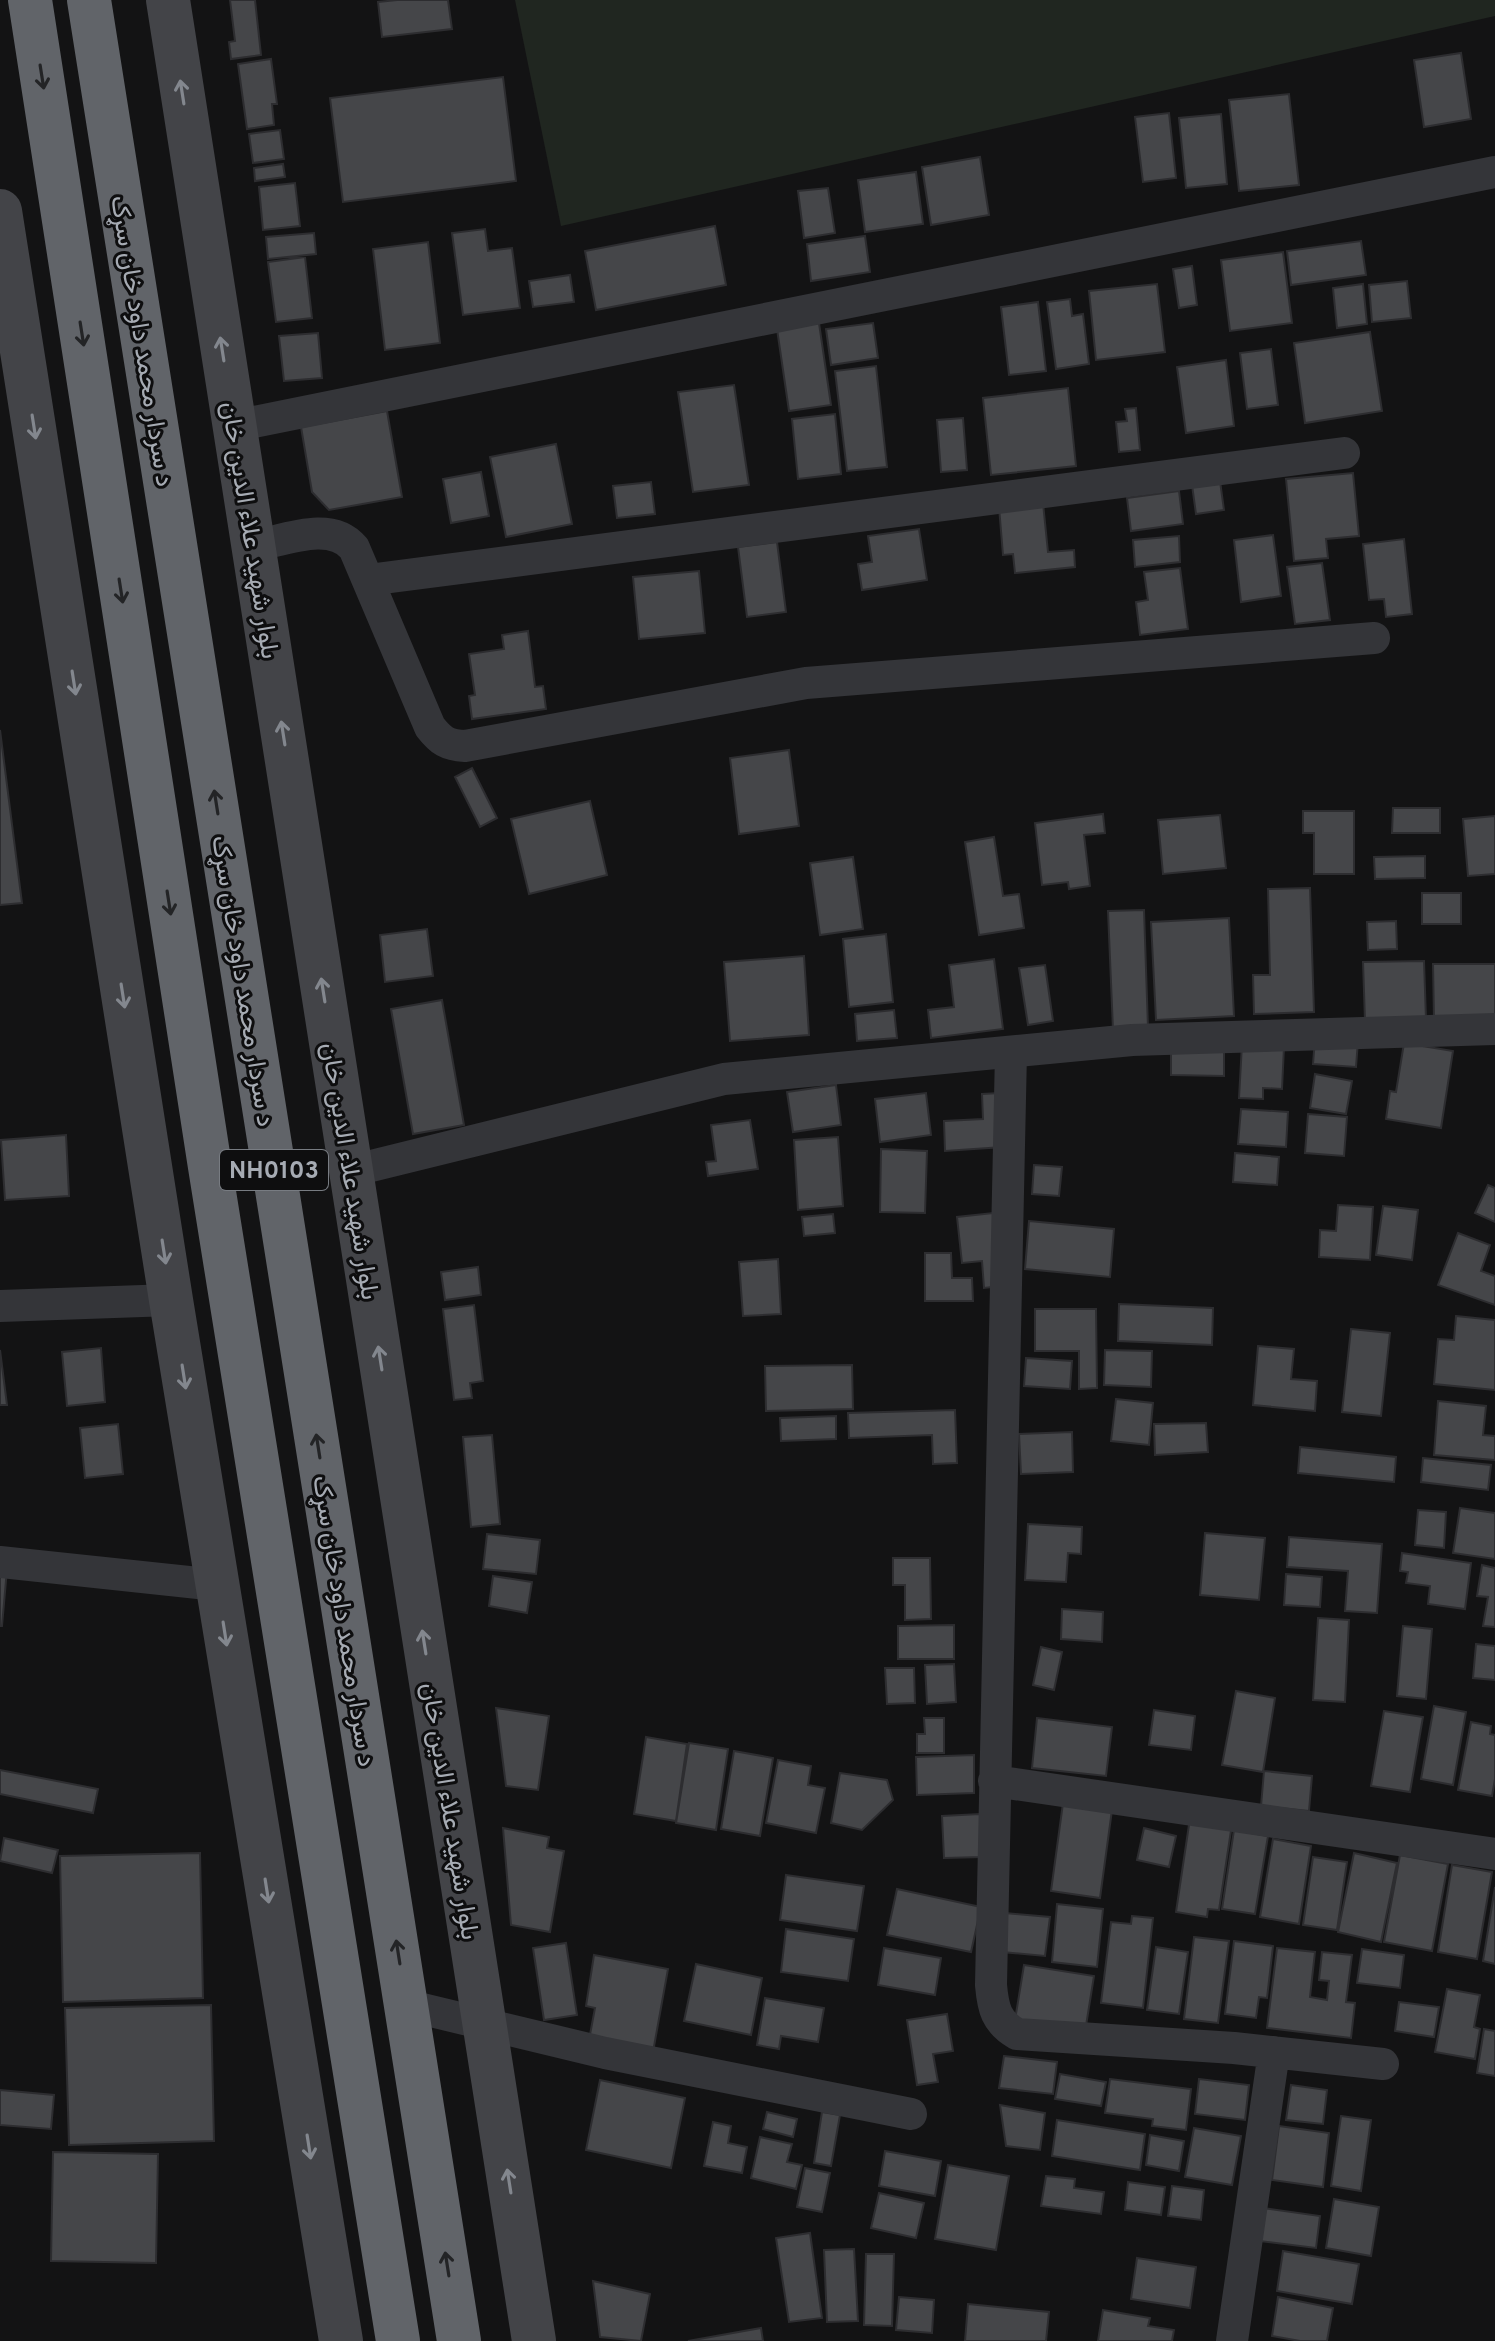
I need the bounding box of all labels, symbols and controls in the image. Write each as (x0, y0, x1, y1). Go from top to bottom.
one-way arrow (35, 64, 50, 89)
one-way arrow (174, 80, 189, 105)
street label: د سردار محمد داود خان سړک (101, 193, 180, 489)
one-way arrow (75, 321, 90, 346)
one-way arrow (214, 337, 229, 362)
street label: بلوار شهید علاء الدین خان (212, 399, 285, 661)
one-way arrow (27, 413, 42, 439)
one-way arrow (114, 578, 129, 603)
one-way arrow (67, 670, 82, 696)
one-way arrow (275, 721, 290, 747)
one-way arrow (208, 790, 223, 815)
street label: د سردار محمد داود خان سړک (202, 833, 281, 1129)
one-way arrow (163, 890, 178, 915)
one-way arrow (314, 978, 329, 1004)
one-way arrow (116, 982, 131, 1008)
street label: بلوار شهید علاء الدین خان (312, 1040, 385, 1302)
road number: NH0103 (220, 1150, 328, 1190)
one-way arrow (157, 1239, 172, 1265)
one-way arrow (372, 1346, 387, 1371)
one-way arrow (177, 1364, 192, 1390)
one-way arrow (310, 1434, 325, 1459)
street label: د سردار محمد داود خان سړک (303, 1473, 382, 1769)
one-way arrow (218, 1621, 233, 1646)
one-way arrow (416, 1630, 431, 1656)
street label: بلوار شهید علاء الدین خان (412, 1680, 485, 1942)
one-way arrow (260, 1878, 275, 1903)
one-way arrow (389, 1940, 404, 1965)
one-way arrow (302, 2134, 317, 2159)
one-way arrow (500, 2169, 515, 2194)
one-way arrow (439, 2252, 454, 2277)

